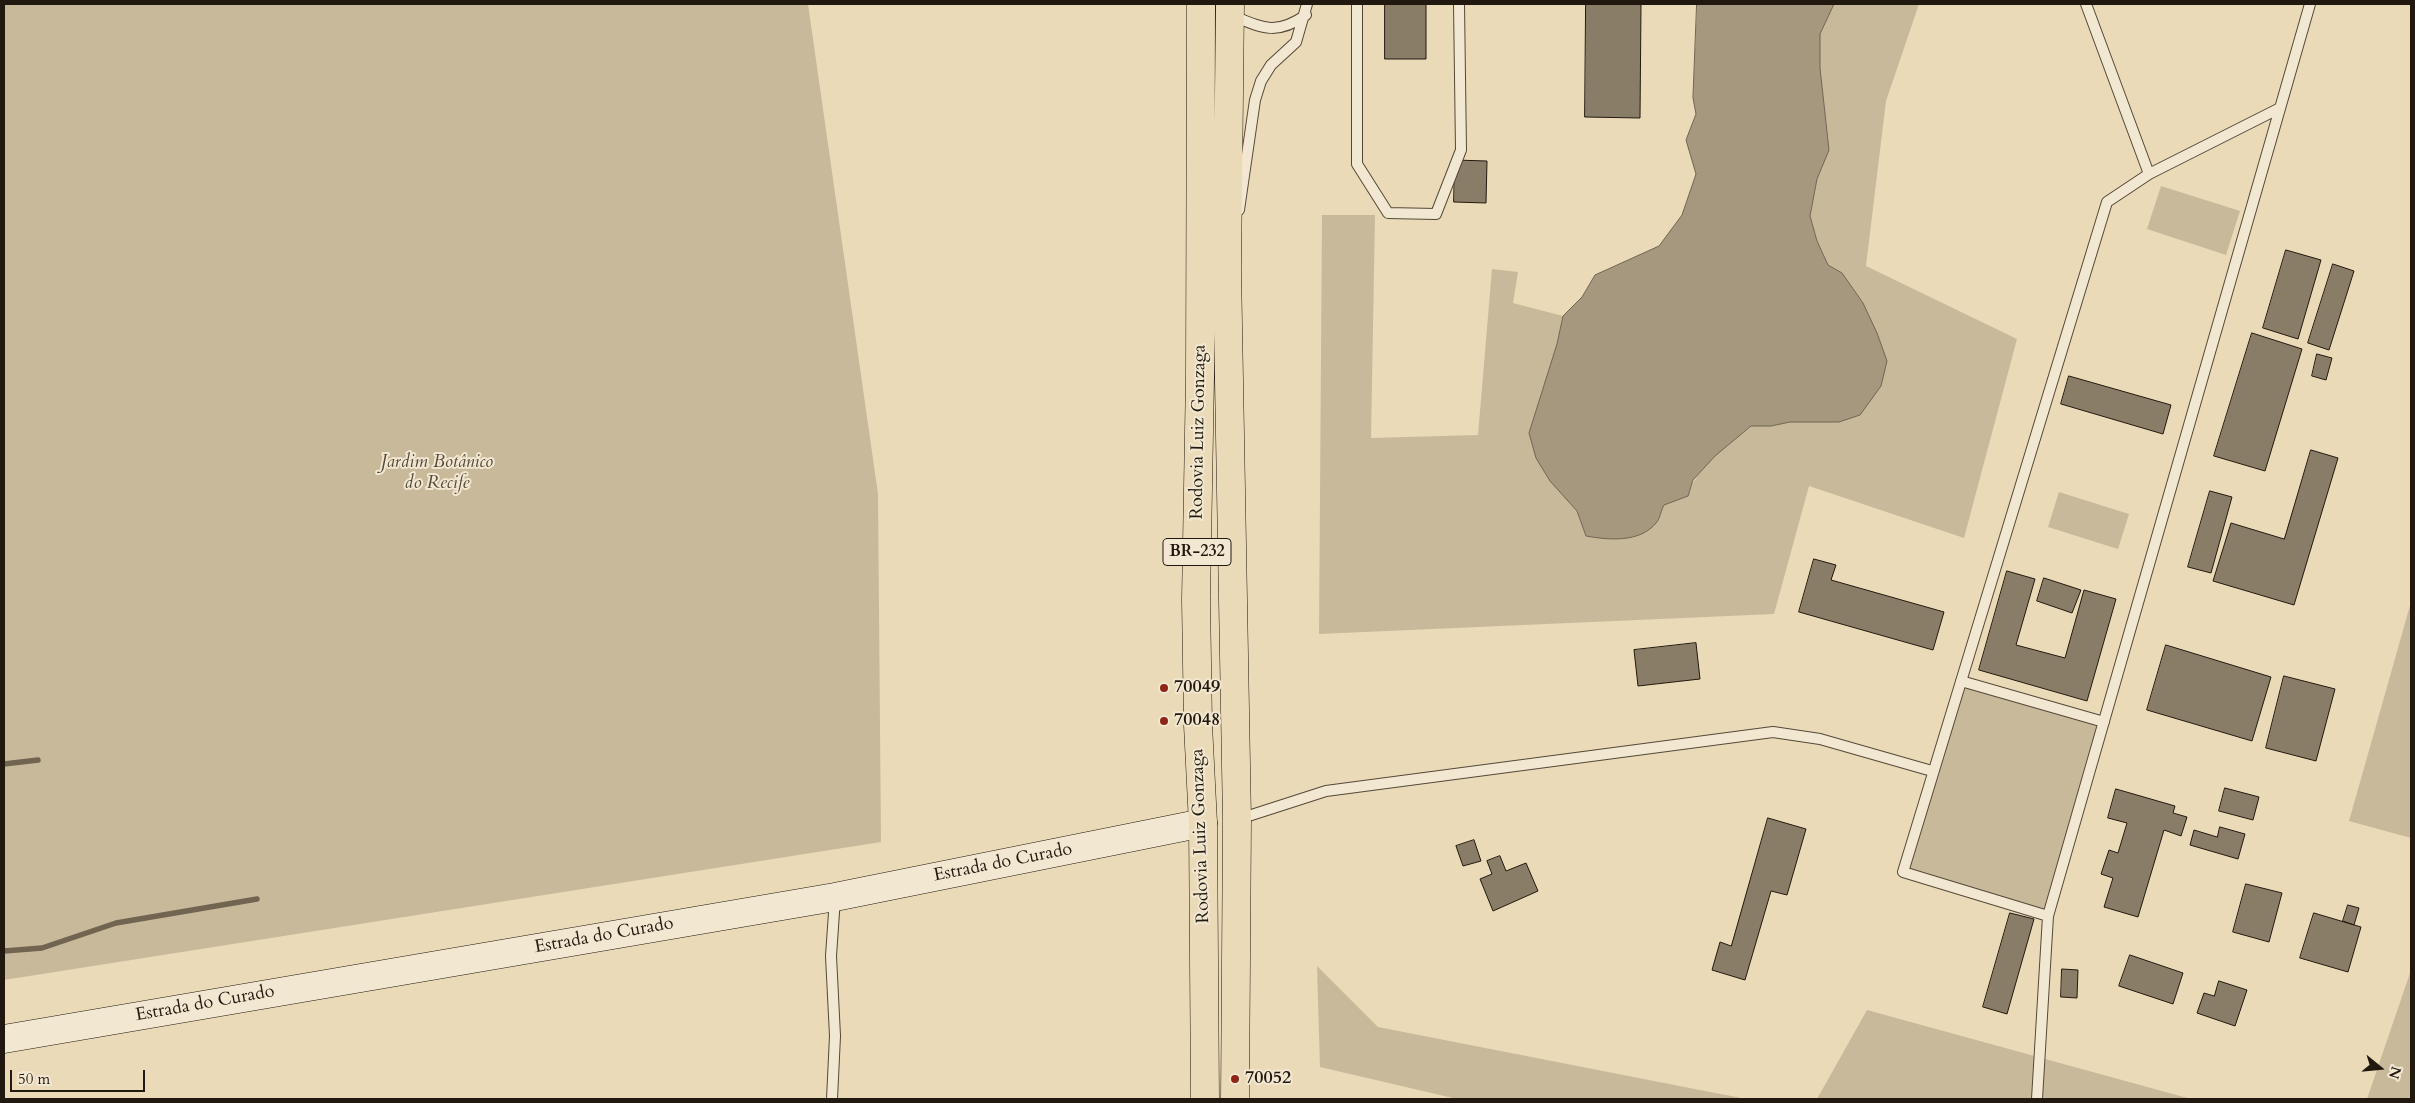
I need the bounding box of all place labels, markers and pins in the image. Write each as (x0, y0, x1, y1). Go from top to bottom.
place label: 70049 (1174, 677, 1220, 699)
marker: 70049 (1158, 682, 1170, 694)
place label: 70048 (1174, 710, 1220, 732)
marker: 70048 (1158, 715, 1170, 727)
place label: 70052 (1245, 1068, 1291, 1090)
marker: 70052 (1229, 1073, 1241, 1085)

